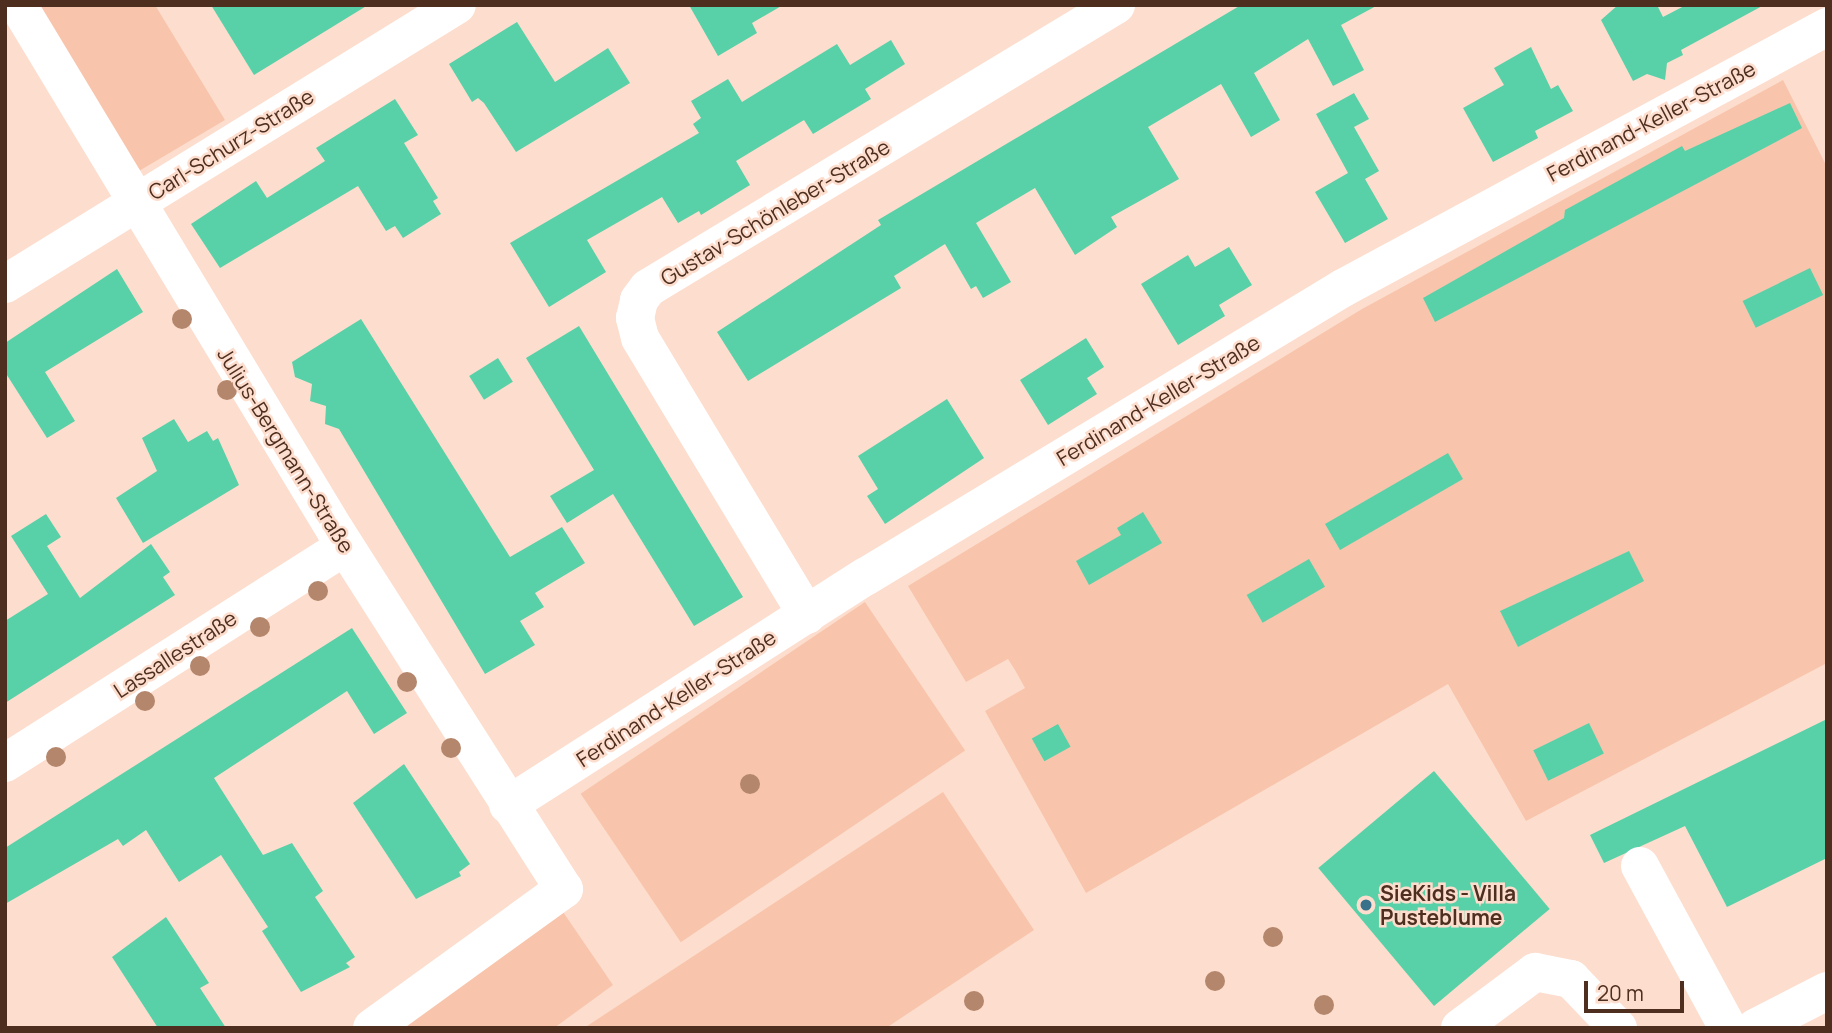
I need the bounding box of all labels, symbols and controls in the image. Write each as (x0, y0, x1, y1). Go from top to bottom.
street label: Ferdinand-Keller-Straße (1542, 55, 1760, 187)
street label: Carl-Schurz-Straße (144, 83, 318, 205)
street label: Gustav-Schönleber-Straße (656, 134, 894, 290)
street label: Ferdinand-Keller-Straße (1052, 329, 1264, 471)
street label: Julius-Bergmann-Straße (212, 343, 360, 557)
street label: Lassallestraße (109, 605, 241, 703)
street label: Ferdinand-Keller-Straße (572, 624, 780, 772)
place label: SieKids - Villa Pusteblume (1380, 880, 1516, 930)
marker: SieKids - Villa Pusteblume (1358, 897, 1374, 913)
scale bar (1587, 967, 1687, 1011)
text: 20 m (1597, 979, 1644, 1007)

